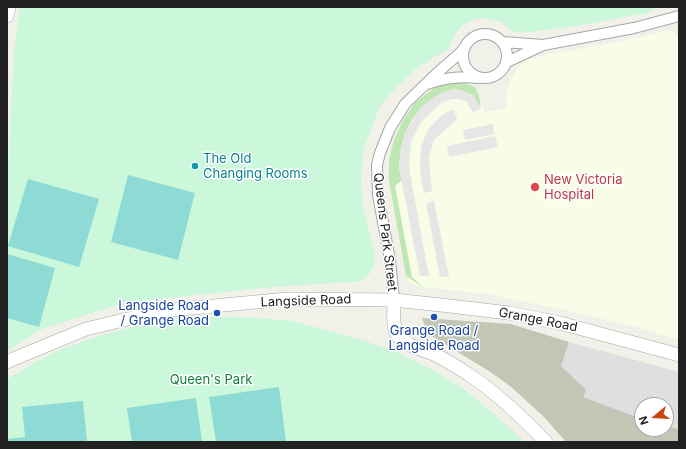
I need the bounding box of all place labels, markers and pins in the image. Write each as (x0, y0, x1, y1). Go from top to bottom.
place label: The Old Changing Rooms (203, 151, 308, 182)
marker: The Old Changing Rooms (190, 161, 200, 171)
place label: New Victoria Hospital (544, 172, 622, 203)
marker: New Victoria Hospital (529, 181, 541, 193)
place label: Langside Road / Grange Road (118, 298, 209, 329)
marker: Langside Road / Grange Road (212, 308, 222, 318)
marker: Grange Road / Langside Road (429, 312, 439, 322)
place label: Grange Road / Langside Road (389, 323, 479, 354)

